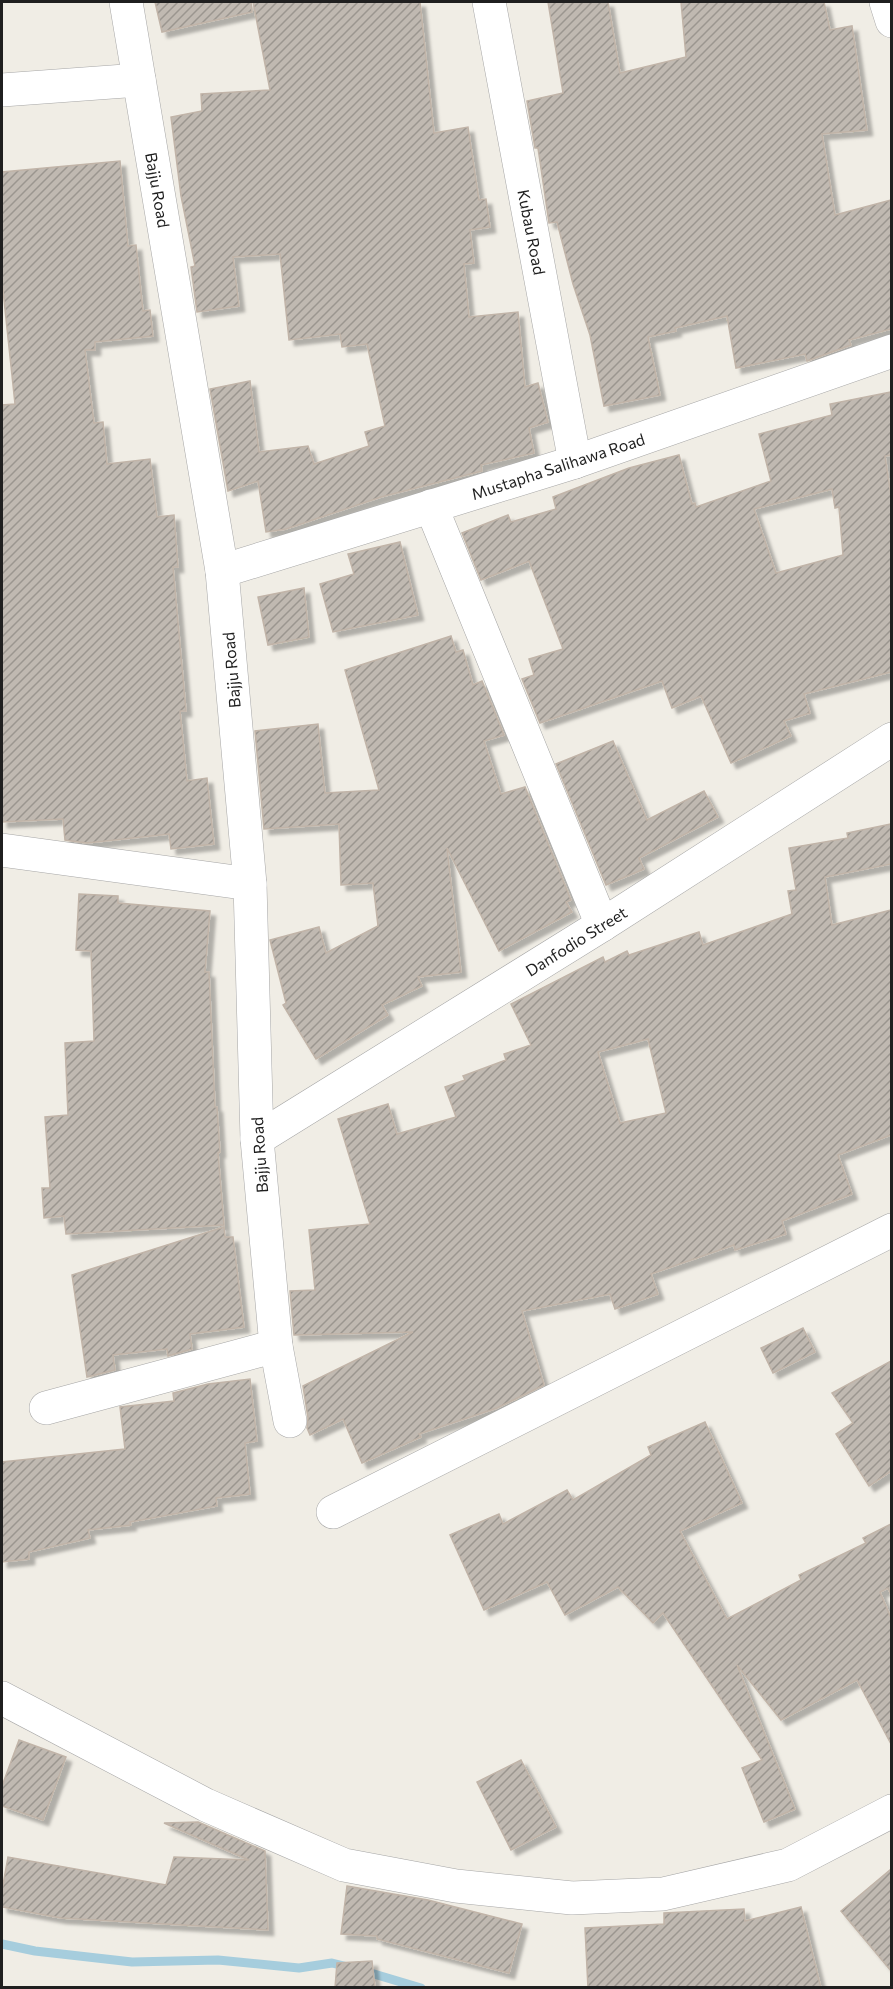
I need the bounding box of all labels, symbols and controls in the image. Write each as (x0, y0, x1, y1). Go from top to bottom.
street label: Bajju Road (142, 151, 174, 229)
street label: Kubau Road (514, 188, 550, 276)
street label: Mustapha Salihawa Road (469, 429, 647, 503)
street label: Bajju Road (218, 631, 244, 709)
street label: Danfodio Street (522, 902, 631, 980)
street label: Bajju Road (247, 1116, 271, 1194)

